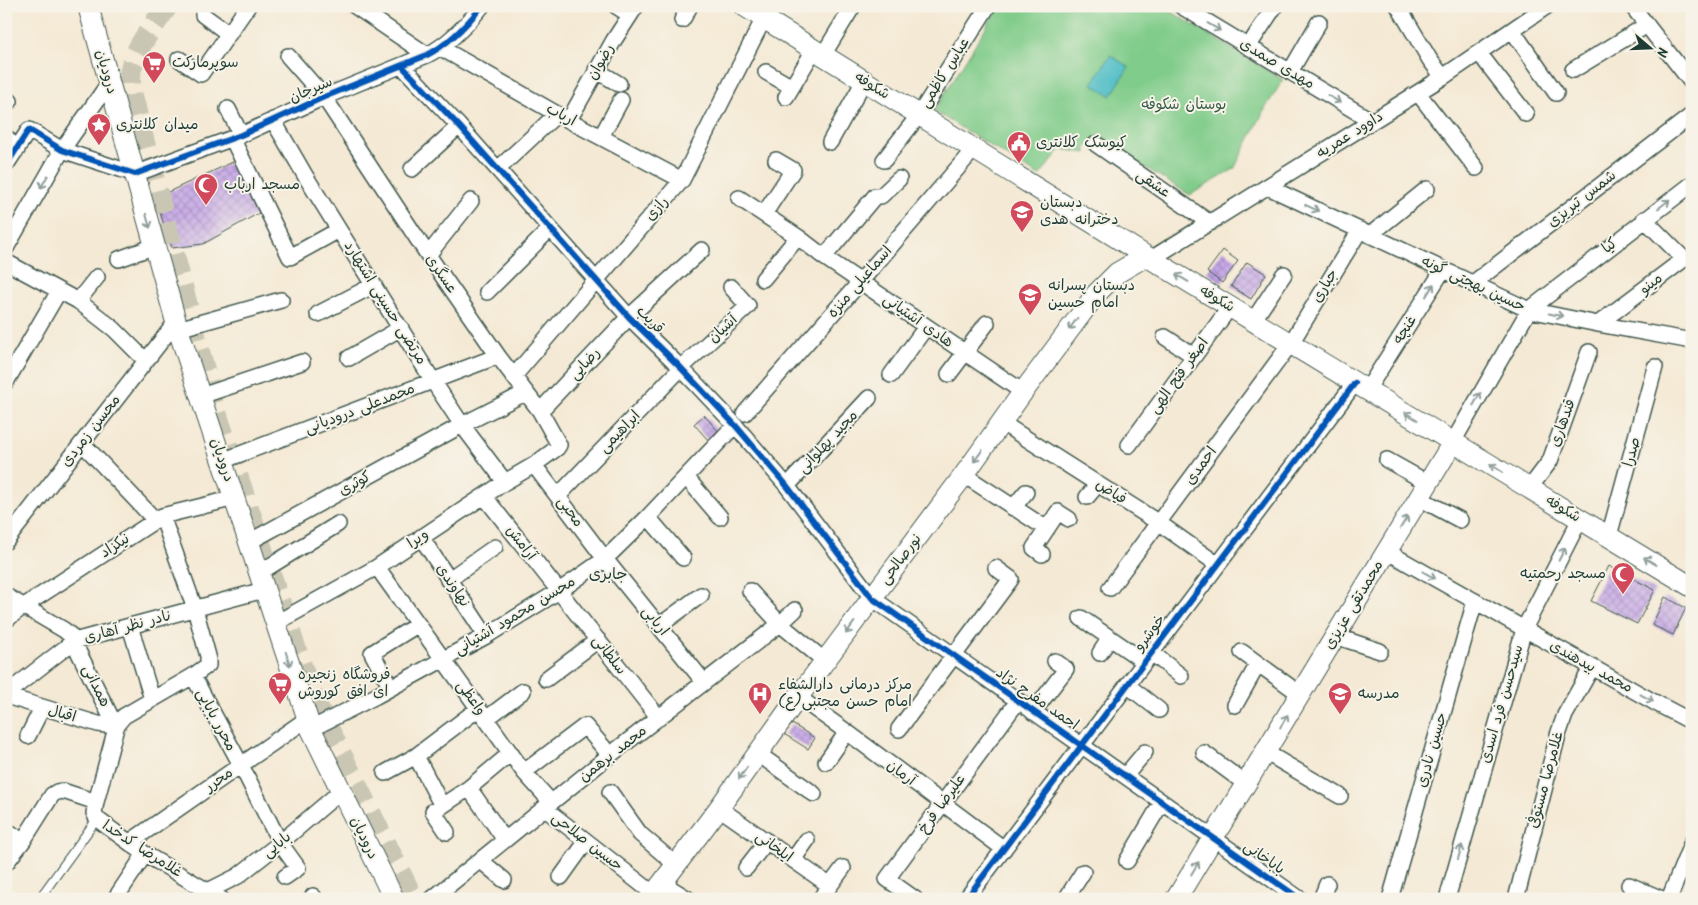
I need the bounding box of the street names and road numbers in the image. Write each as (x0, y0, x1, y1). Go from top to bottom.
street label: مهدی صمدی (1235, 32, 1319, 96)
street label: عباس کاظمی (914, 33, 976, 113)
street label: رضوان (581, 39, 621, 85)
street label: درودیان (88, 47, 124, 97)
street label: شکوفه (850, 66, 894, 106)
street label: سیرجان (285, 70, 337, 110)
street label: ارباب (542, 97, 580, 133)
street label: داوود عمریه (1312, 105, 1388, 165)
street label: عشقی (1131, 164, 1175, 204)
street label: شمس تبریزی (1542, 164, 1622, 234)
street label: رازی (639, 191, 675, 227)
street label: کیا (1597, 232, 1623, 260)
street label: مرتضی حسینی اشتهارد (337, 236, 433, 370)
street label: اسماعیلی منزه (822, 240, 898, 324)
street label: عسگری (419, 249, 463, 299)
street label: حسین بهجتی گونه (1417, 249, 1529, 319)
street label: جباری (1305, 264, 1345, 308)
street label: مینو (1633, 267, 1668, 302)
street label: شکوفه (1195, 279, 1239, 319)
street label: هادی آشتیانی (878, 288, 958, 354)
street label: قریب (630, 300, 670, 340)
street label: آشیان (703, 308, 744, 349)
street label: غنچه (1387, 311, 1423, 349)
street label: اصغر فتح الهی (1143, 333, 1215, 419)
street label: رضایی (563, 342, 607, 386)
street label: محمدعلی درودیانی (301, 377, 419, 441)
street label: محسن زمردی (55, 390, 127, 472)
street label: قندهاری (1543, 396, 1583, 450)
street label: ابراهیمی (593, 405, 647, 459)
street label: مجید پهلوانی (792, 405, 864, 479)
street label: صدرا (1617, 434, 1647, 470)
street label: درودیان (203, 435, 241, 485)
street label: احمدی (1179, 442, 1223, 490)
street label: کوثری (334, 465, 376, 503)
street label: فیاض (1090, 473, 1132, 511)
street label: شکوفه (1541, 489, 1585, 529)
street label: محبی (550, 491, 590, 533)
street label: آرامش (500, 520, 543, 567)
street label: ویرا (402, 523, 434, 555)
street label: نیکزاد (95, 527, 135, 565)
street label: نورصالحی (874, 528, 928, 590)
street label: محمدتقی عزیزی (1318, 556, 1390, 654)
street label: نهاوندی (429, 559, 477, 613)
street label: محسن محمود آشتیانی (450, 570, 580, 662)
street label: اربابی (635, 601, 675, 641)
street label: نادر نظر آهاری (81, 604, 175, 650)
street label: خوشرو (1127, 609, 1172, 657)
street label: سلطانی (586, 630, 632, 680)
street label: محمد بیدهندی (1545, 634, 1637, 700)
street label: سیدحسن فرد اسدی (1474, 642, 1530, 766)
street label: همدانی (75, 661, 117, 711)
street label: احمد مفرح نژاد (990, 661, 1084, 737)
street label: واعظی (450, 675, 492, 721)
street label: محرر بابایی (189, 684, 243, 756)
street label: اقبال (45, 699, 79, 729)
street label: حسین نادری (1410, 710, 1454, 790)
street label: محمد برهمن (574, 720, 652, 788)
street label: غلامرضا مستوفی (1522, 729, 1570, 831)
street label: آرمان (881, 754, 922, 793)
street label: محرر (199, 761, 238, 799)
street label: علیرضا فرخ (912, 769, 972, 839)
street label: حسین صلاحی (546, 806, 628, 878)
street label: درودیان (343, 812, 385, 864)
street label: غلامرضا کدخدا (97, 814, 187, 884)
street label: ایلخانی (750, 825, 798, 869)
street label: بابایی (257, 826, 297, 864)
street label: باباخانی (1238, 835, 1290, 881)

